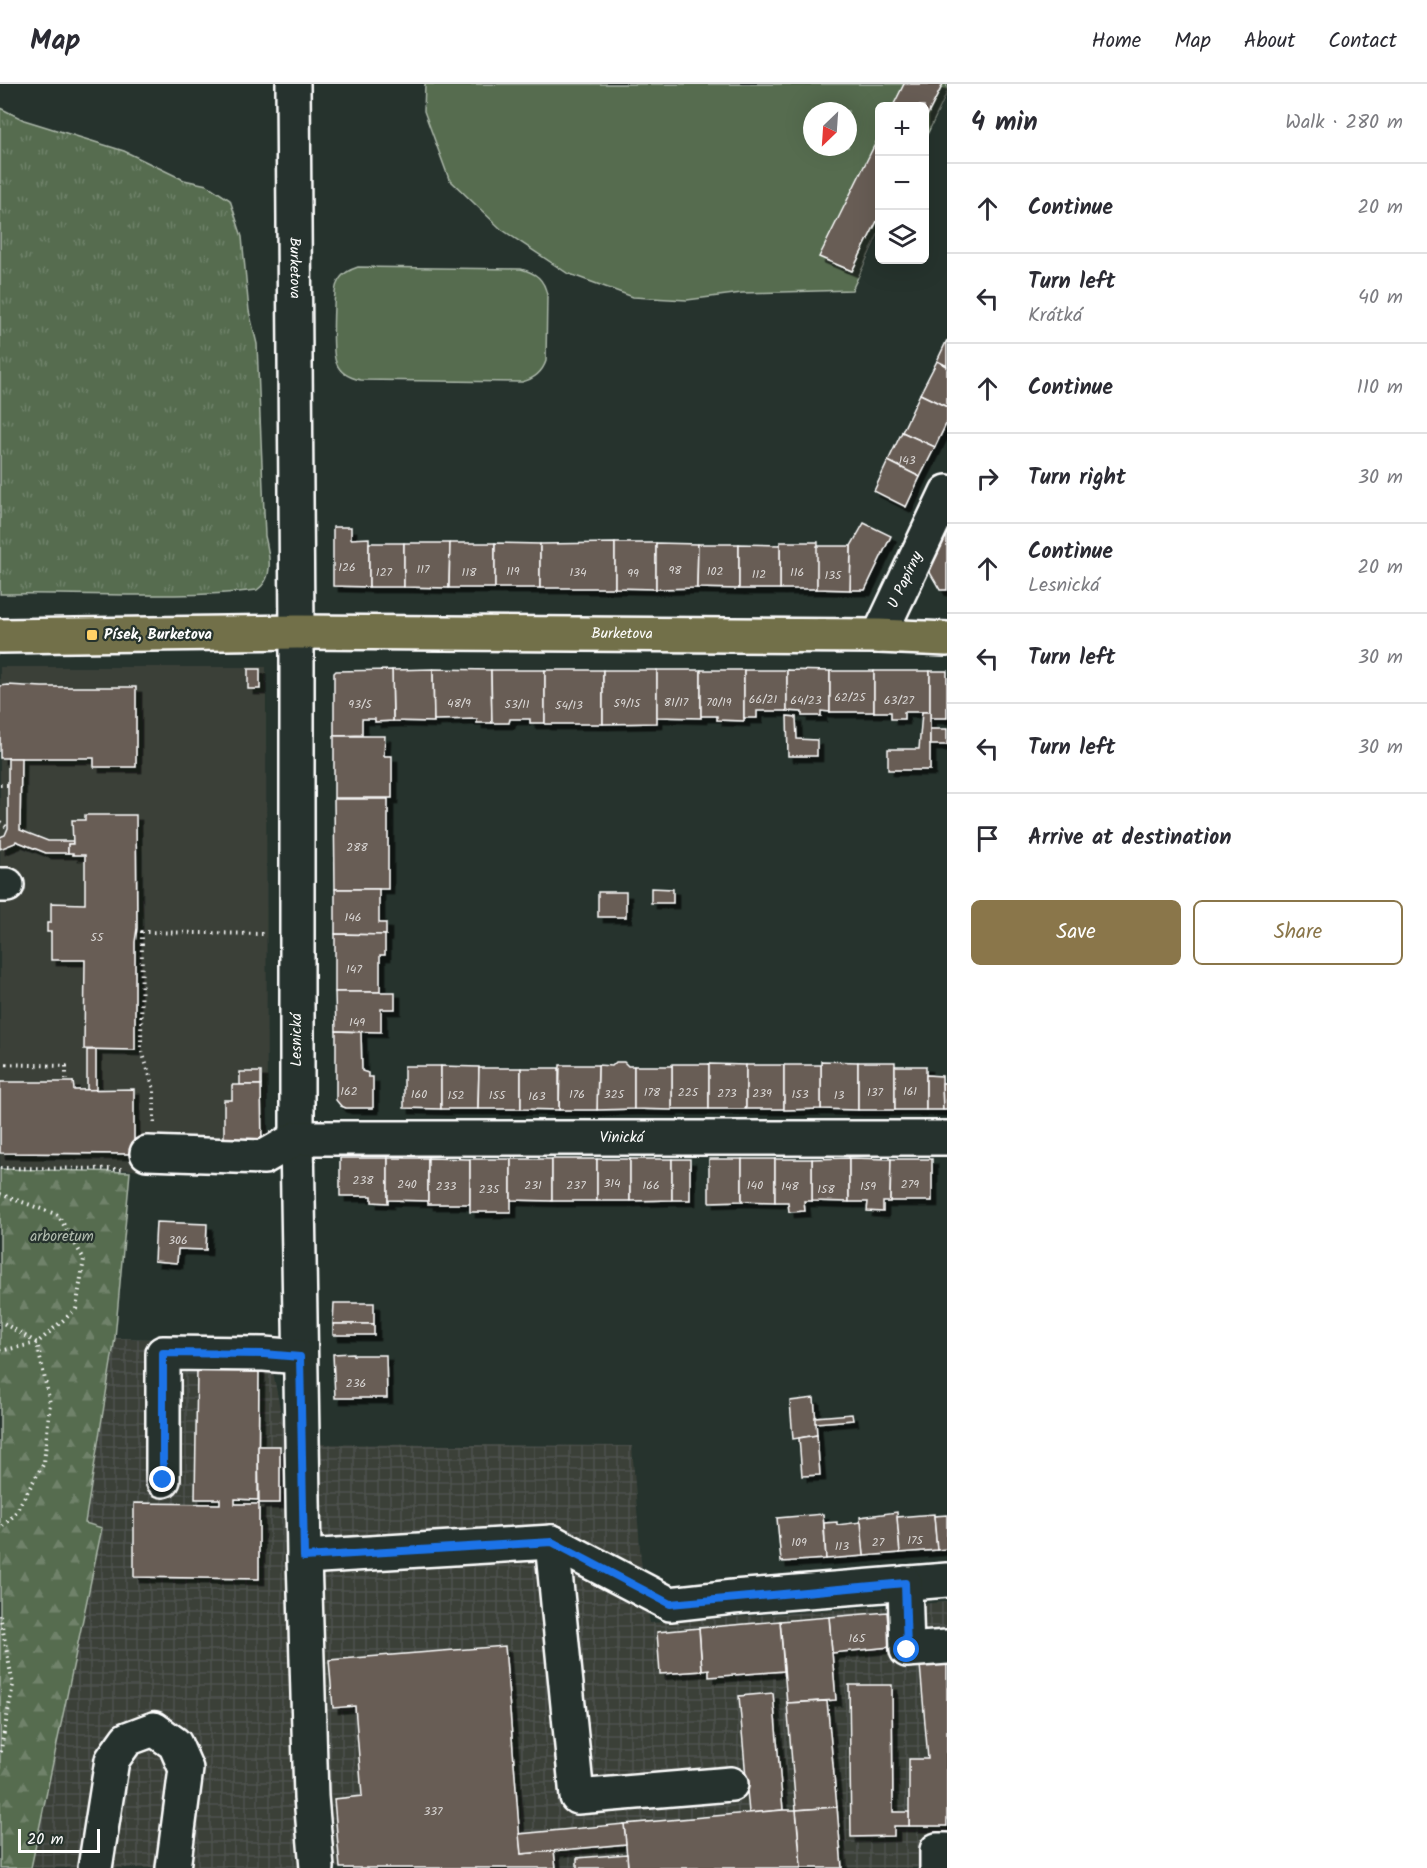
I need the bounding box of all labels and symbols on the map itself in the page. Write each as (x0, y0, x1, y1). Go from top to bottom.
north arrow (803, 102, 857, 156)
street label: Burketova (282, 237, 307, 299)
house number: 143 (898, 451, 916, 470)
street label: U Papírny (882, 546, 930, 613)
house number: 126 (338, 558, 356, 577)
house number: 117 (416, 560, 430, 579)
house number: 98 (668, 561, 682, 580)
house number: 119 (506, 562, 520, 581)
house number: 102 (707, 562, 723, 581)
house number: 127 (376, 563, 393, 582)
house number: 118 (462, 563, 477, 582)
house number: 134 (569, 563, 587, 582)
house number: 116 (790, 563, 804, 582)
house number: 99 (627, 564, 639, 583)
house number: 112 (752, 565, 766, 584)
house number: 135 (824, 566, 843, 585)
street label: Burketova (591, 622, 653, 646)
place label: Písek, Burketova (104, 623, 212, 647)
marker: Písek, Burketova (85, 628, 99, 642)
house number: 62/25 (834, 688, 867, 707)
house number: 66/21 (749, 690, 777, 709)
house number: 64/23 (790, 691, 822, 710)
house number: 63/27 (884, 691, 915, 710)
house number: 81/17 (664, 693, 689, 712)
house number: 70/19 (706, 693, 732, 712)
house number: 48/9 (447, 694, 471, 713)
house number: 59/15 (614, 694, 642, 713)
house number: 93/5 (348, 695, 373, 714)
house number: 53/11 (504, 695, 530, 714)
house number: 54/13 (555, 696, 583, 715)
house number: 288 (346, 838, 368, 857)
house number: 146 (344, 908, 362, 927)
house number: 55 (91, 928, 105, 947)
house number: 147 (346, 960, 362, 979)
street label: Lesnická (285, 1011, 309, 1067)
house number: 149 (349, 1013, 365, 1032)
house number: 162 (340, 1082, 358, 1101)
house number: 161 (903, 1082, 917, 1101)
house number: 178 (644, 1083, 661, 1102)
house number: 225 (678, 1083, 700, 1102)
house number: 137 (867, 1083, 884, 1102)
house number: 273 (717, 1084, 737, 1103)
house number: 239 (752, 1084, 772, 1103)
house number: 160 (411, 1085, 427, 1104)
house number: 176 (569, 1085, 585, 1104)
house number: 325 (604, 1085, 626, 1104)
house number: 153 (791, 1085, 809, 1104)
house number: 152 (447, 1086, 465, 1105)
house number: 155 (489, 1086, 507, 1105)
house number: 13 (834, 1086, 844, 1105)
house number: 163 (528, 1087, 546, 1106)
street label: Vinická (600, 1126, 646, 1150)
house number: 238 (352, 1171, 374, 1190)
house number: 314 (603, 1174, 621, 1193)
house number: 240 (397, 1175, 417, 1194)
house number: 279 (901, 1175, 919, 1194)
house number: 231 (524, 1176, 542, 1195)
house number: 237 (566, 1176, 586, 1195)
house number: 166 (642, 1176, 660, 1195)
house number: 140 (747, 1176, 763, 1195)
house number: 233 (436, 1177, 456, 1196)
house number: 148 (781, 1177, 800, 1196)
house number: 159 (860, 1177, 876, 1196)
house number: 235 (479, 1180, 501, 1199)
house number: 158 (817, 1180, 835, 1199)
park label: arboretum (30, 1225, 94, 1249)
house number: 306 (168, 1231, 188, 1250)
house number: 236 (346, 1374, 366, 1393)
route end (149, 1466, 175, 1492)
house number: 175 (907, 1531, 924, 1550)
house number: 109 (791, 1533, 807, 1552)
house number: 27 (872, 1533, 885, 1552)
house number: 113 (835, 1537, 849, 1556)
house number: 165 (849, 1629, 867, 1648)
route start (893, 1636, 919, 1662)
house number: 337 (423, 1802, 443, 1821)
scale bar (18, 1826, 100, 1854)

